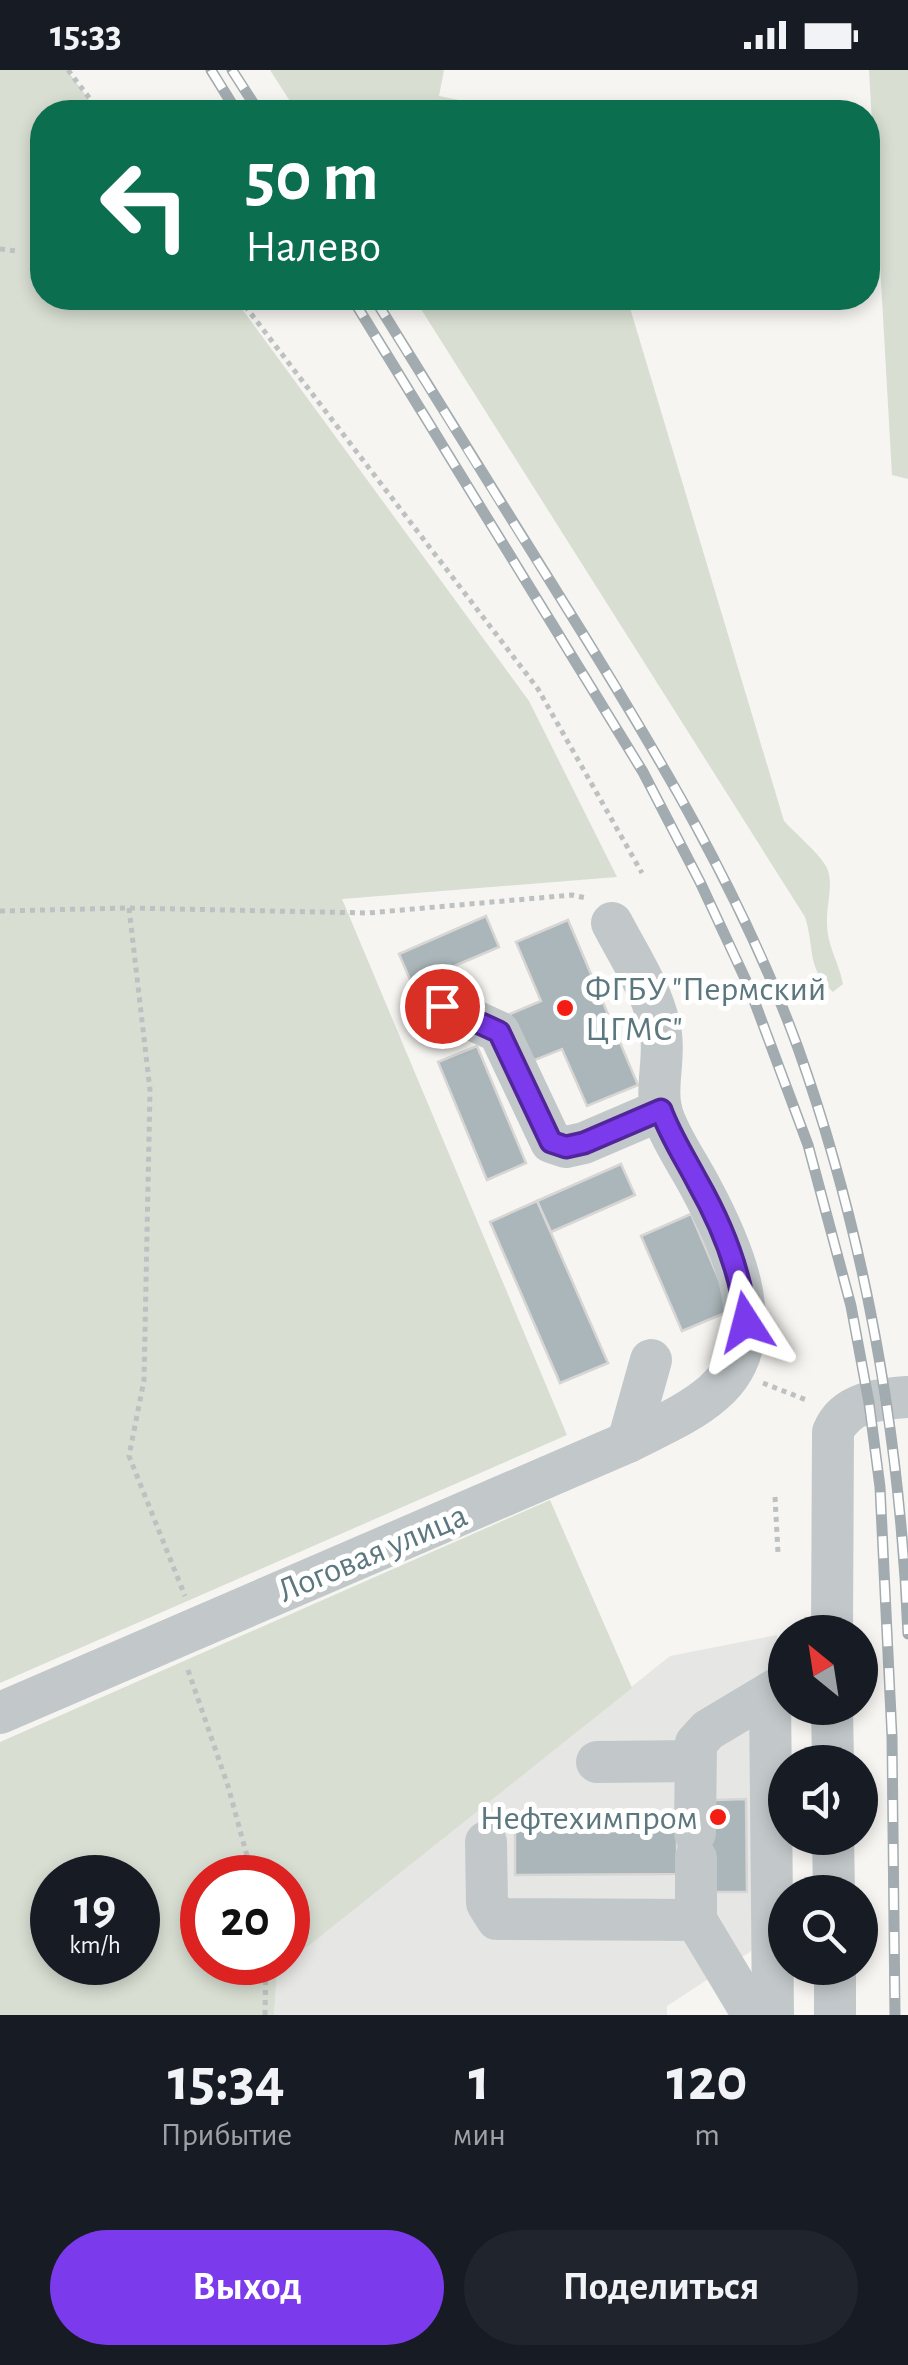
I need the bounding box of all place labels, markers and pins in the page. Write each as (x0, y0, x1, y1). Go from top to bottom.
pin (400, 964, 485, 1049)
place label: ФГБУ "Пермский ЦГМС" (585, 972, 826, 1047)
marker: ФГБУ "Пермский ЦГМС" (554, 997, 576, 1019)
place label: Нефтехимпром (480, 1801, 698, 1836)
marker: Нефтехимпром (707, 1806, 729, 1828)

